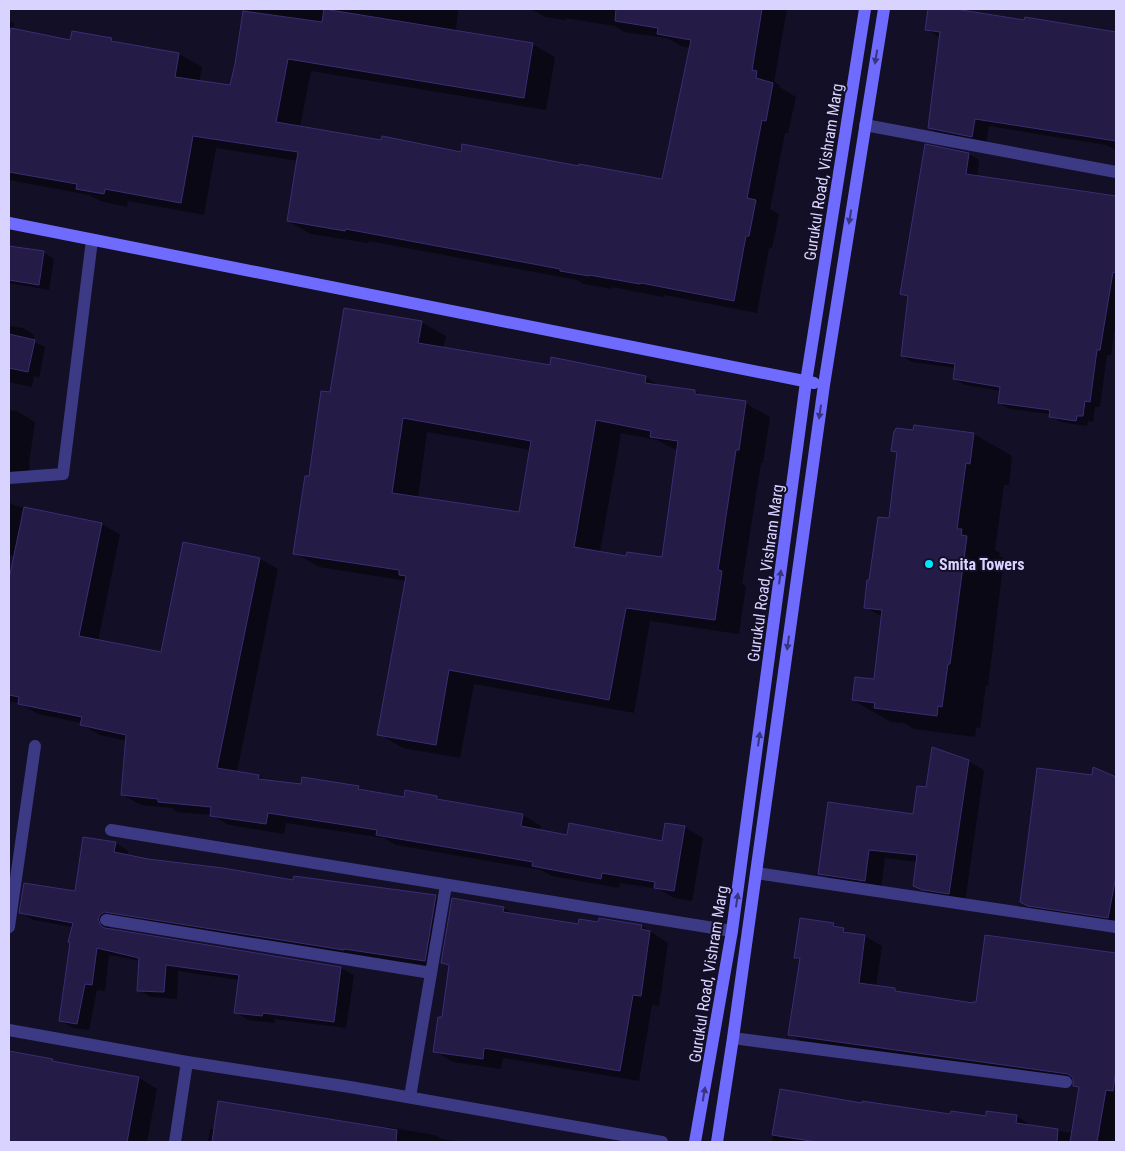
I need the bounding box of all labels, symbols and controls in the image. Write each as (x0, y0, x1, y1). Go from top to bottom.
one-way arrow (872, 49, 880, 65)
street label: Gurukul Road, Vishram Marg (800, 82, 847, 262)
one-way arrow (846, 210, 854, 226)
one-way arrow (816, 405, 824, 421)
street label: Gurukul Road, Vishram Marg (744, 483, 787, 663)
place label: Smita Towers (939, 555, 1025, 574)
marker: Smita Towers (923, 558, 935, 570)
one-way arrow (777, 569, 785, 585)
one-way arrow (784, 635, 792, 651)
one-way arrow (755, 730, 763, 746)
street label: Gurukul Road, Vishram Marg (685, 884, 732, 1064)
one-way arrow (733, 891, 741, 907)
one-way arrow (700, 1086, 708, 1102)

